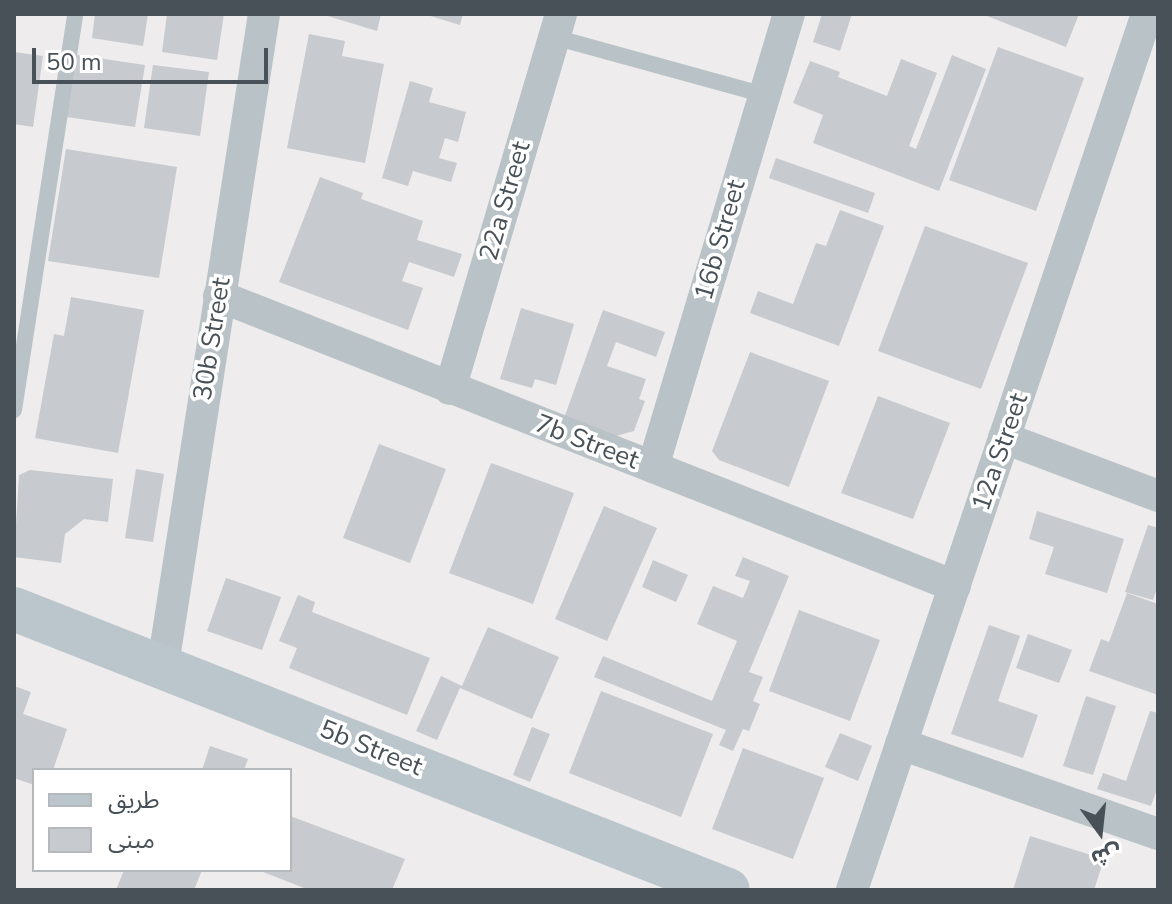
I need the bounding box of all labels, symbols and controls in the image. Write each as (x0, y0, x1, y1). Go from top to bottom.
scale bar (36, 32, 272, 82)
text: 50 m (46, 46, 102, 78)
street label: 22a Street (473, 138, 537, 264)
street label: 16b Street (688, 176, 752, 304)
street label: 30b Street (187, 275, 237, 403)
street label: 12a Street (965, 389, 1035, 515)
street label: 7b Street (531, 408, 643, 476)
street label: 5b Street (315, 713, 427, 783)
legend (32, 768, 292, 872)
text: طريق (108, 784, 160, 816)
north arrow (1060, 792, 1140, 872)
text: مبنى (108, 824, 155, 856)
text: ش (1088, 837, 1125, 874)

